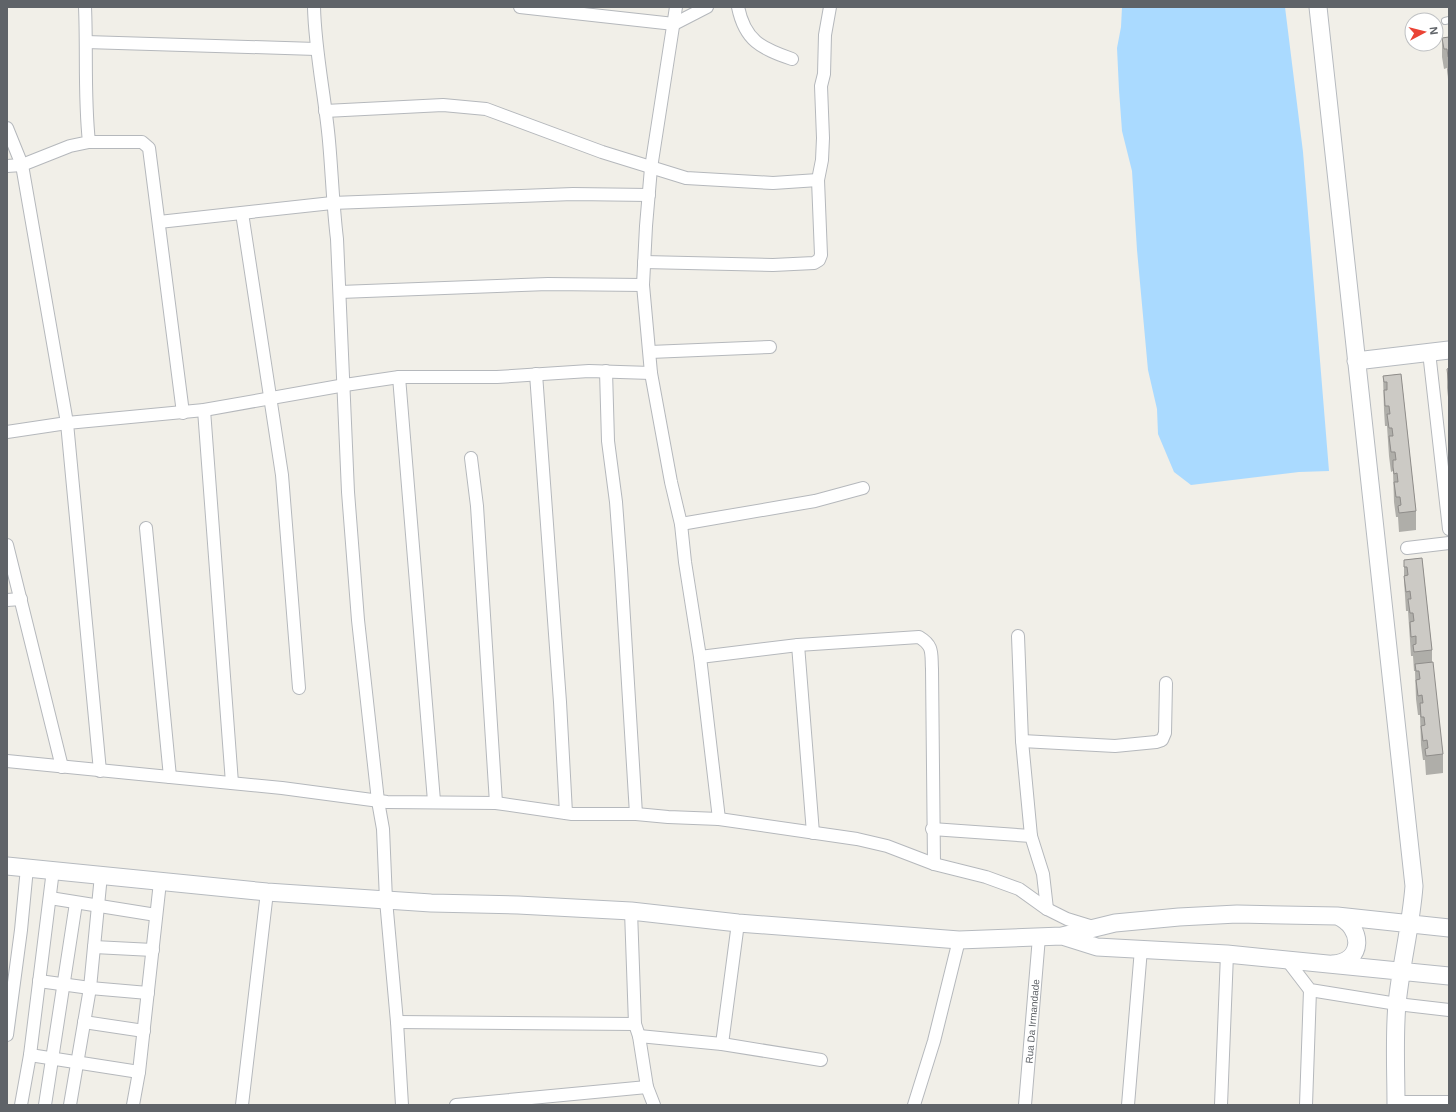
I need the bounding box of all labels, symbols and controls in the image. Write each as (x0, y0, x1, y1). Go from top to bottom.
north arrow (1404, 12, 1444, 52)
text: N (1427, 26, 1440, 36)
street label: Rua Da Irmandade (1023, 978, 1041, 1064)

